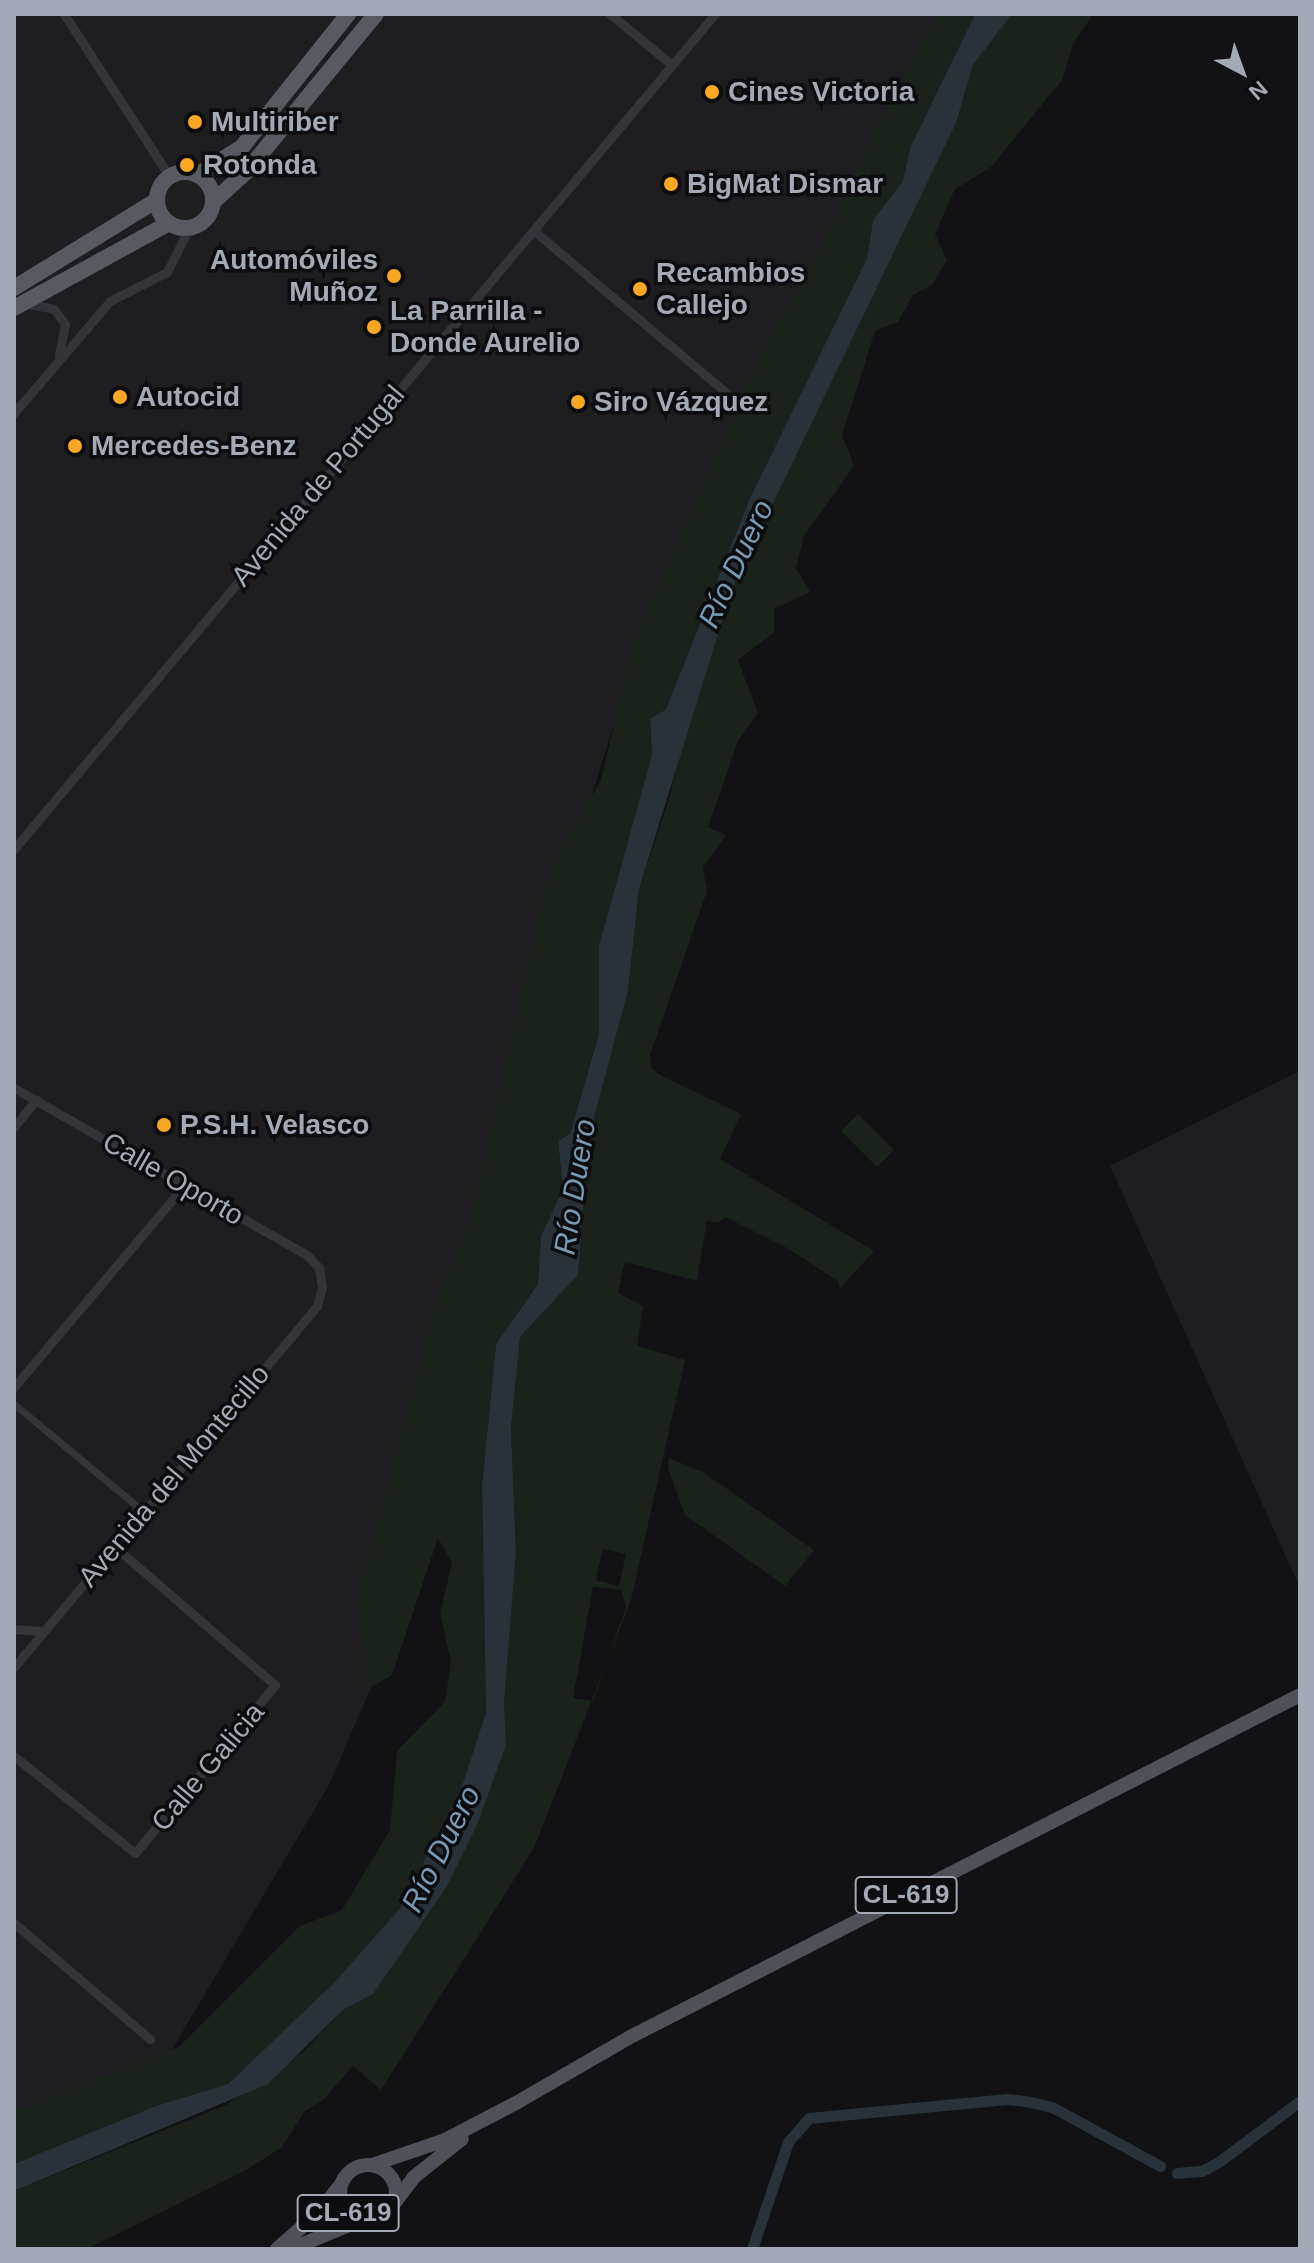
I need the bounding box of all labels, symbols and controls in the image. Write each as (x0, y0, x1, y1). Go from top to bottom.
north arrow (1202, 32, 1282, 112)
place label: Cines Victoria (728, 75, 914, 109)
text: N (1244, 76, 1272, 105)
marker: Cines Victoria (703, 83, 721, 101)
place label: Multiriber (211, 105, 339, 139)
marker: Multiriber (186, 113, 204, 131)
place label: Rotonda (203, 148, 317, 182)
marker: Rotonda (178, 156, 196, 174)
place label: BigMat Dismar (687, 167, 883, 201)
marker: BigMat Dismar (662, 175, 680, 193)
place label: Automóviles Muñoz (210, 243, 378, 309)
place label: Recambios Callejo (656, 256, 805, 322)
marker: Automóviles Muñoz (385, 267, 403, 285)
marker: Recambios Callejo (631, 280, 649, 298)
place label: La Parrilla - Donde Aurelio (390, 294, 581, 360)
marker: La Parrilla - Donde Aurelio (365, 318, 383, 336)
street label: Avenida de Portugal (224, 379, 412, 593)
place label: Autocid (136, 380, 240, 414)
place label: Siro Vázquez (594, 385, 768, 419)
marker: Autocid (111, 388, 129, 406)
marker: Siro Vázquez (569, 393, 587, 411)
place label: Mercedes-Benz (91, 429, 296, 463)
marker: Mercedes-Benz (66, 437, 84, 455)
water label: Río Duero (691, 494, 781, 634)
place label: P.S.H. Velasco (180, 1108, 369, 1142)
marker: P.S.H. Velasco (155, 1116, 173, 1134)
water label: Río Duero (547, 1117, 603, 1257)
street label: Calle Oporto (97, 1125, 249, 1233)
street label: Avenida del Montecillo (71, 1358, 277, 1594)
street label: Calle Galicia (145, 1696, 271, 1838)
water label: Río Duero (394, 1780, 488, 1918)
road number: CL-619 (854, 1873, 958, 1917)
road number: CL-619 (296, 2191, 400, 2235)

